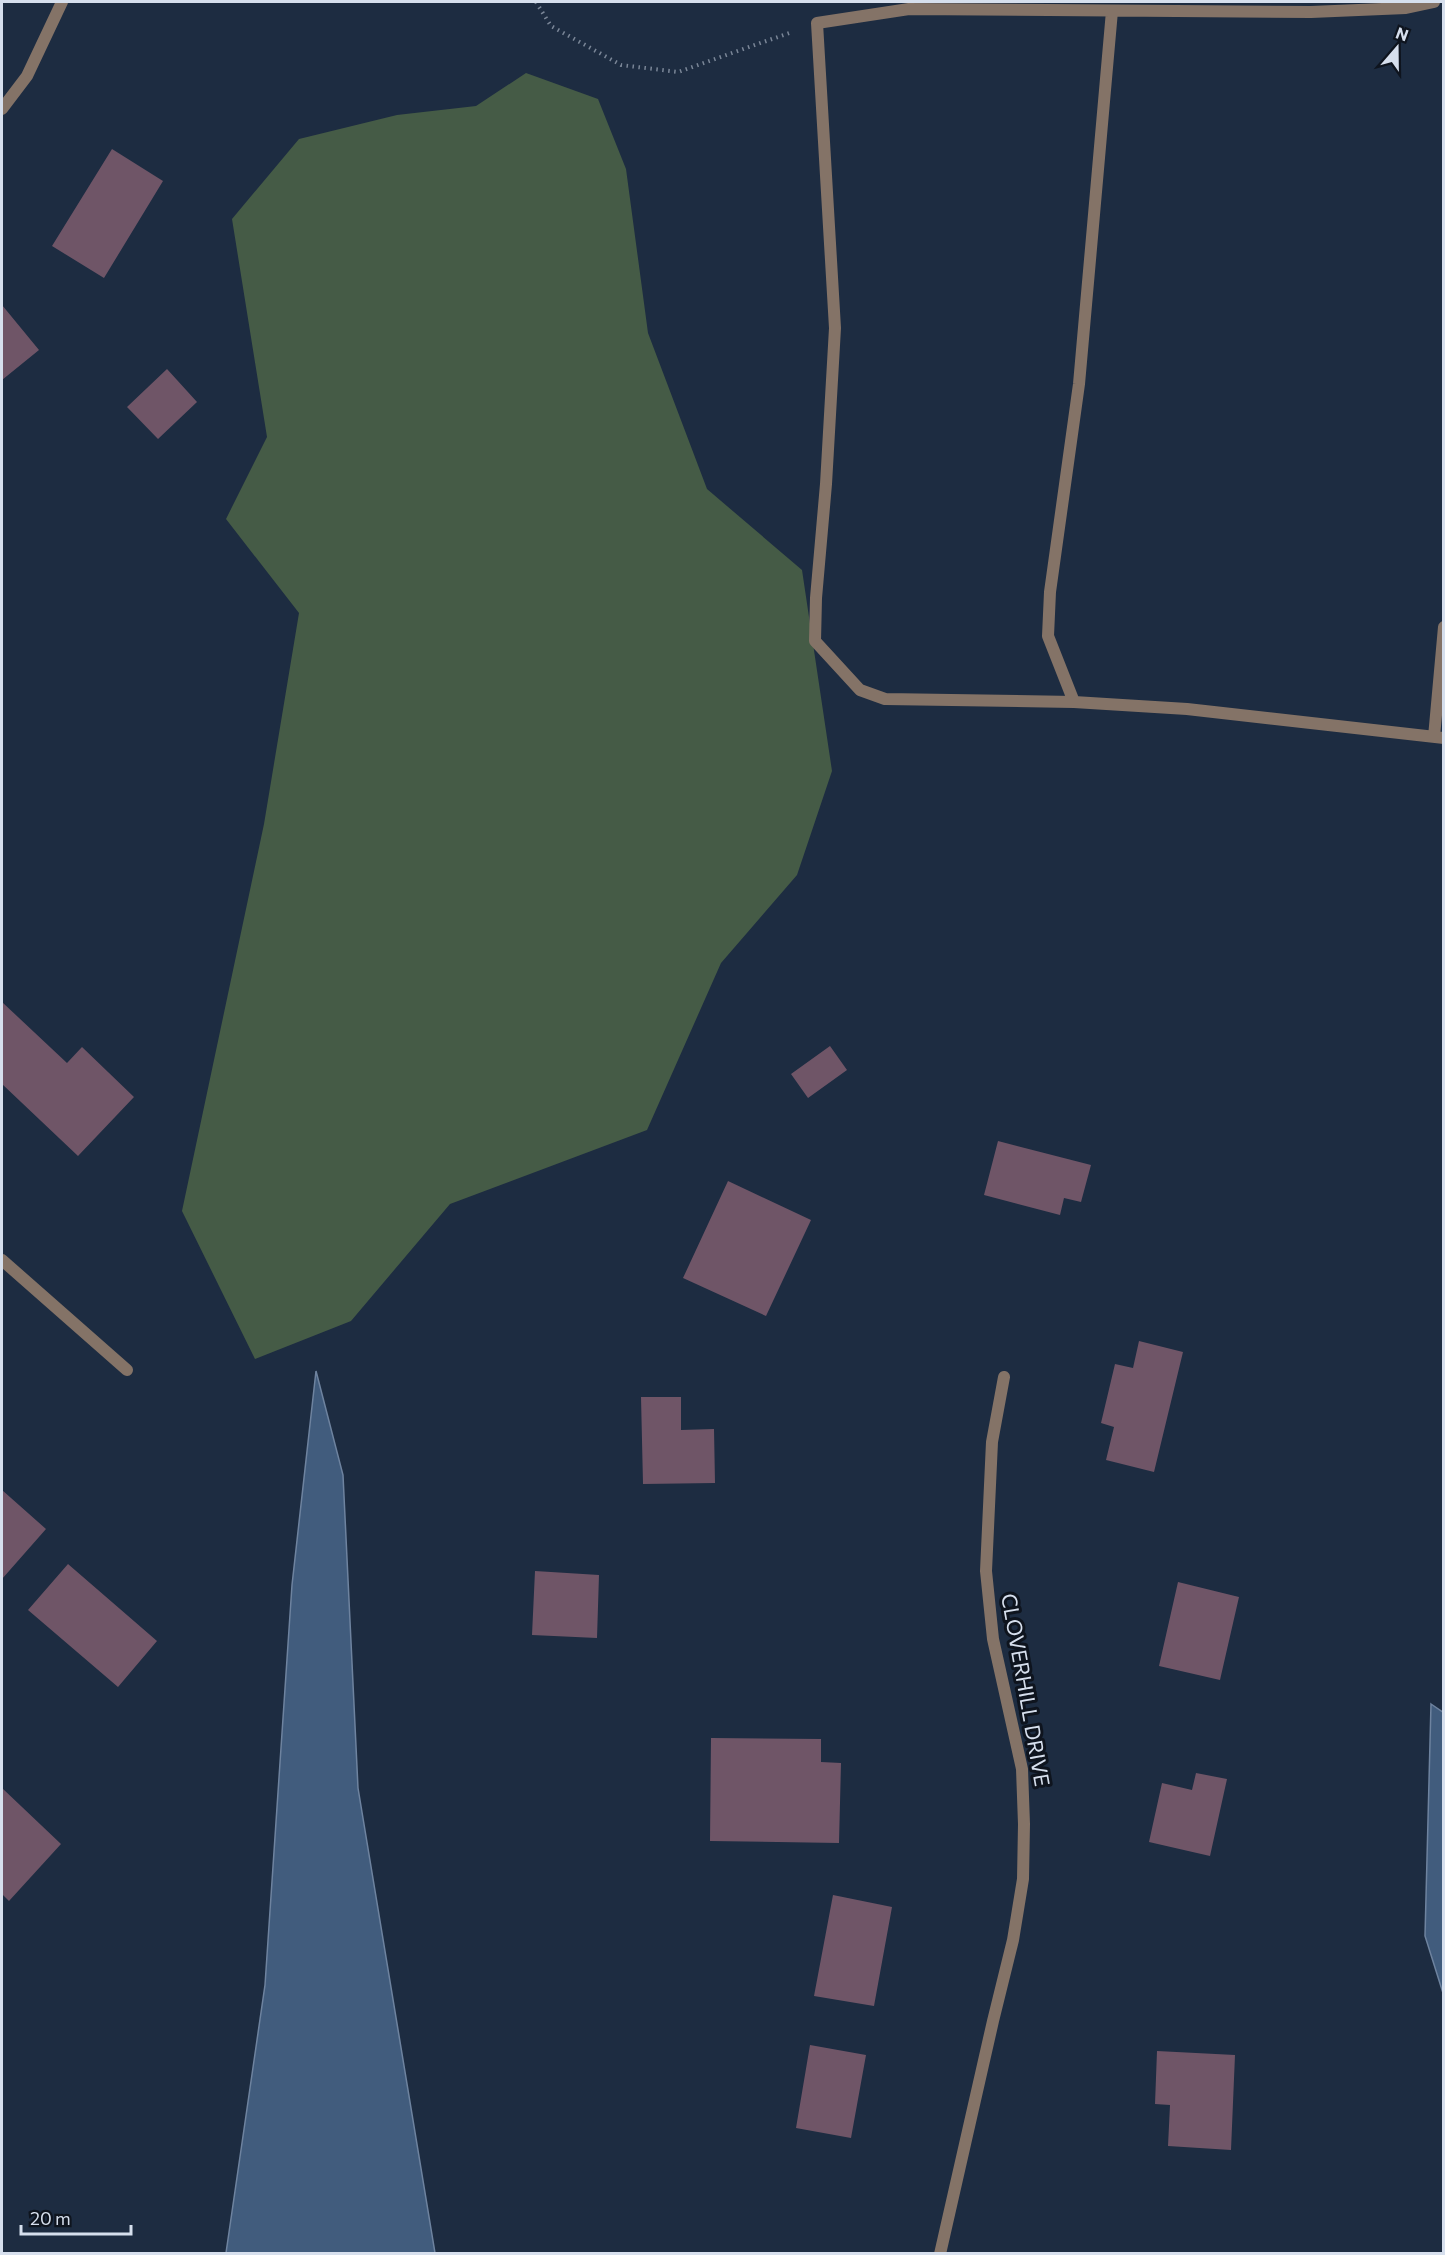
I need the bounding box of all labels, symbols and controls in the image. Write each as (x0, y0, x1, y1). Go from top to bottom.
north arrow (1367, 18, 1427, 78)
text: N (1393, 22, 1411, 44)
street label: CLOVERHILL DRIVE (997, 1591, 1056, 1788)
scale bar (21, 2198, 130, 2236)
text: 20 m (30, 2207, 71, 2229)

